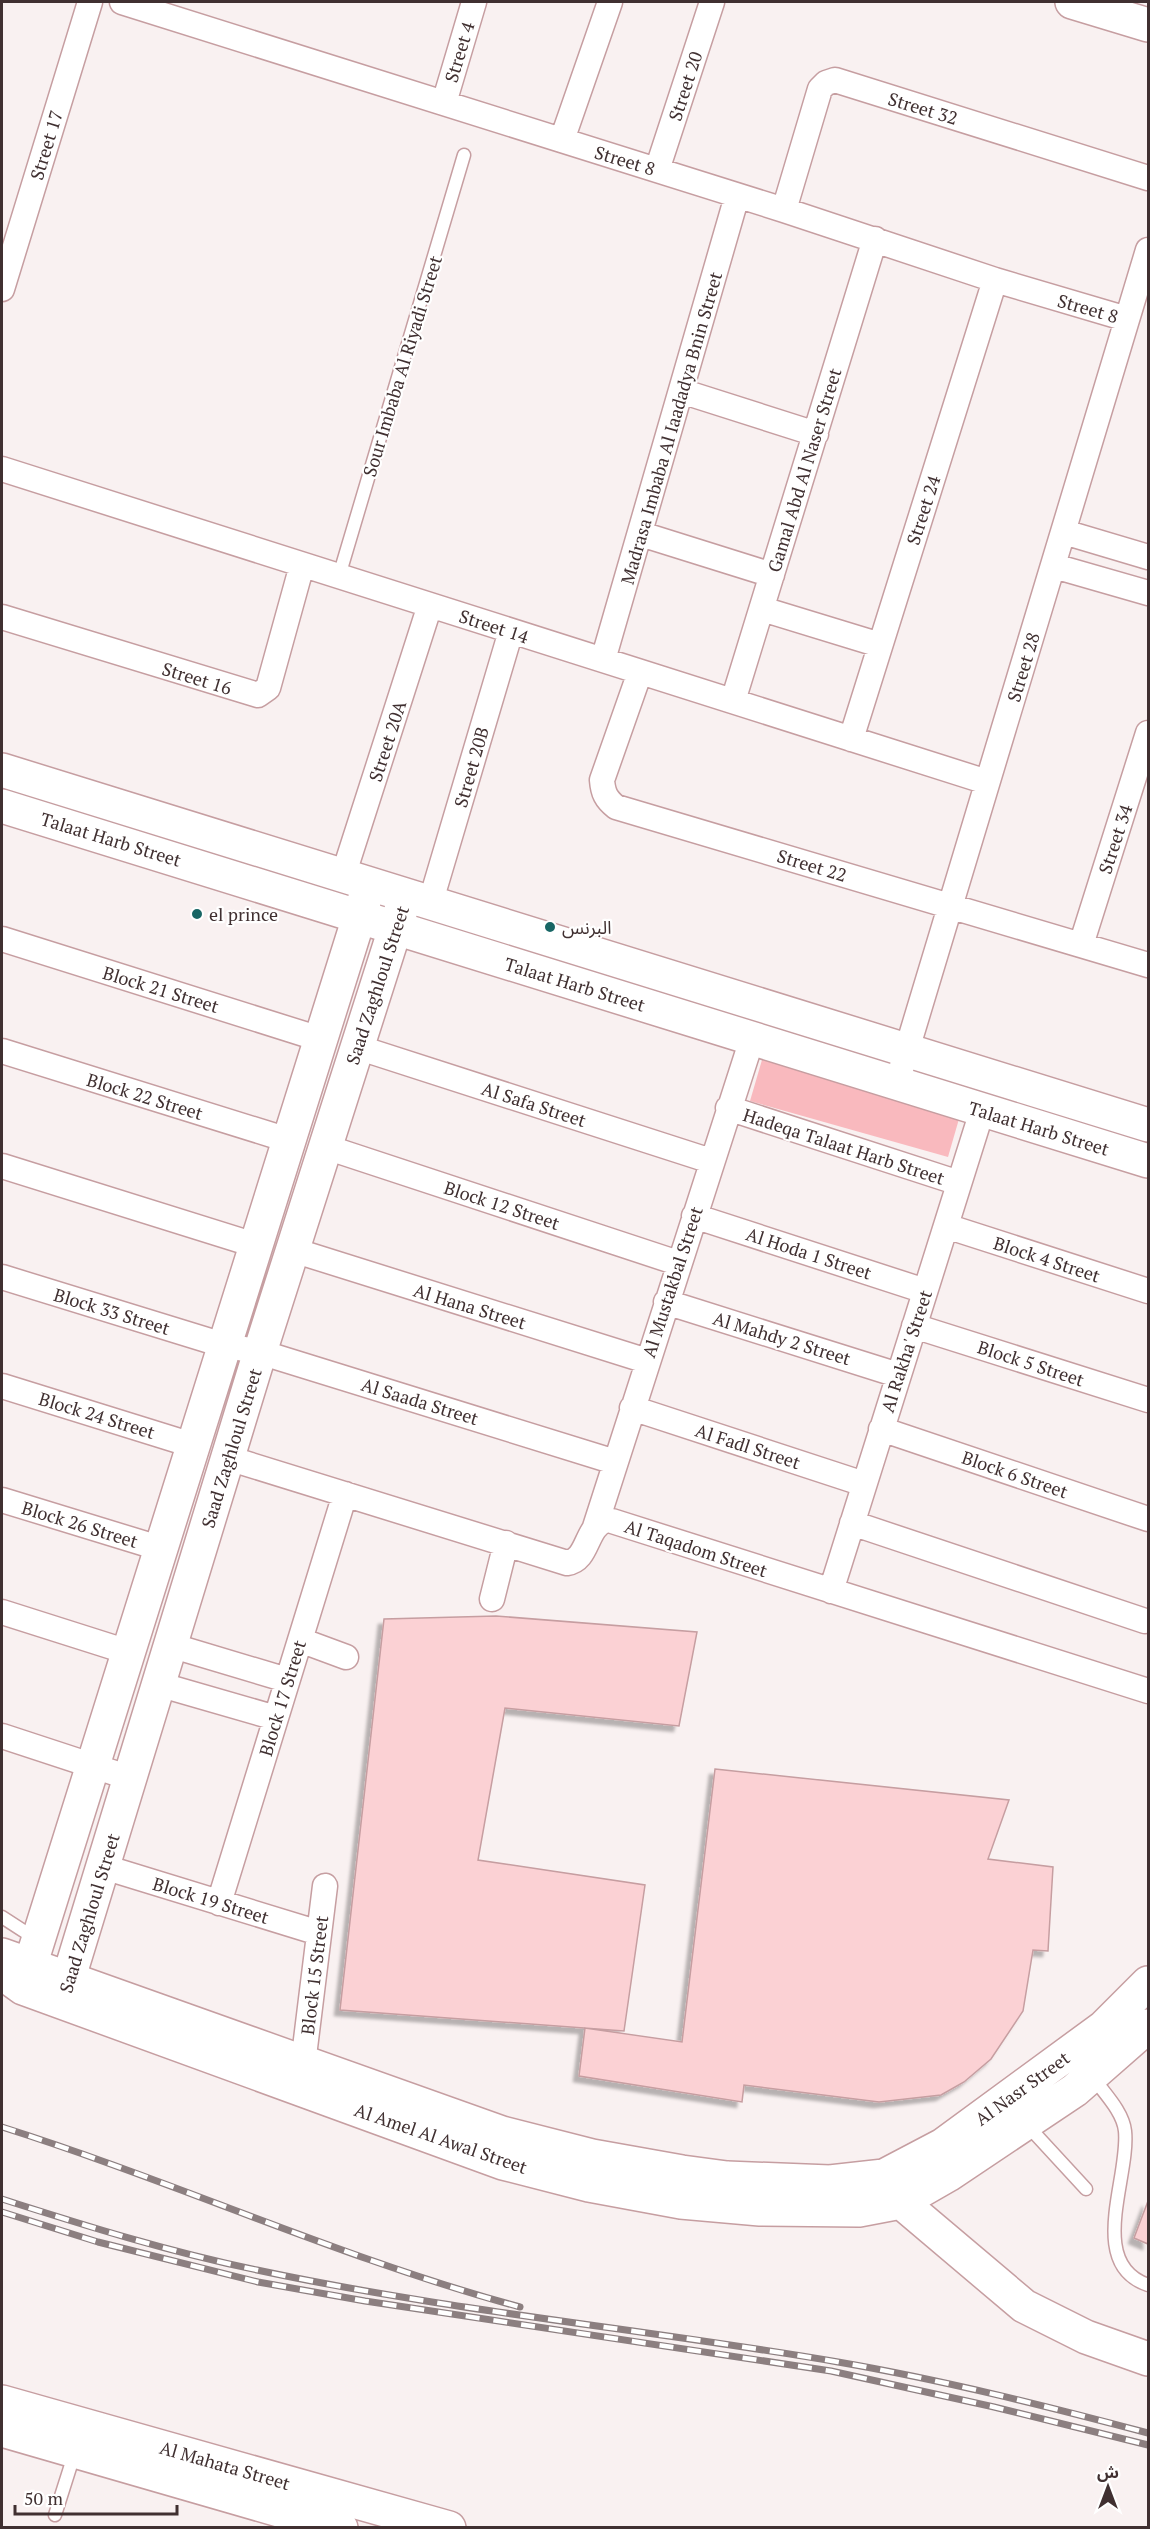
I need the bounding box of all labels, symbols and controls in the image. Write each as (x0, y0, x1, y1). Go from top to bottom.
street label: Street 4 (438, 18, 480, 85)
street label: Street 20 (663, 48, 707, 124)
street label: Street 32 (885, 86, 961, 130)
street label: Street 17 (24, 107, 68, 183)
street label: Street 8 (592, 139, 658, 181)
street label: Sour Imbaba Al Riyadi Street (357, 252, 447, 479)
street label: Madrasa Imbaba Al Iaadadya Bnin Street (615, 269, 727, 587)
street label: Street 8 (1055, 288, 1121, 328)
street label: Gamal Abd Al Naser Street (762, 365, 847, 575)
street label: Street 24 (901, 472, 946, 548)
street label: Street 14 (456, 604, 532, 649)
street label: Street 28 (1001, 629, 1045, 705)
street label: Street 16 (159, 656, 235, 700)
street label: Street 20A (363, 697, 412, 785)
street label: Street 20B (448, 724, 494, 810)
street label: Street 34 (1093, 801, 1138, 877)
street label: Talaat Harb Street (38, 806, 184, 872)
street label: Street 22 (774, 843, 850, 887)
place label: el prince (209, 902, 278, 926)
street label: Saad Zaghloul Street (340, 902, 414, 1068)
marker: el prince (190, 907, 204, 921)
place label: البرنس (562, 915, 611, 939)
marker: البرنس (543, 920, 557, 934)
street label: Talaat Harb Street (502, 951, 648, 1017)
street label: Block 21 Street (100, 960, 222, 1018)
street label: Block 22 Street (84, 1067, 206, 1125)
street label: Al Safa Street (479, 1076, 590, 1132)
street label: Talaat Harb Street (966, 1095, 1112, 1161)
street label: Hadeqa Talaat Harb Street (740, 1102, 948, 1190)
street label: Block 12 Street (441, 1175, 563, 1235)
street label: Al Mustakbal Street (636, 1203, 708, 1361)
street label: Al Hoda 1 Street (743, 1221, 875, 1285)
street label: Block 4 Street (991, 1231, 1104, 1288)
street label: Al Hana Street (411, 1277, 529, 1335)
street label: Block 33 Street (51, 1282, 173, 1340)
street label: Al Rakha' Street (875, 1286, 937, 1415)
street label: Al Mahdy 2 Street (710, 1306, 854, 1370)
street label: Block 5 Street (975, 1335, 1088, 1392)
street label: Saad Zaghloul Street (195, 1365, 267, 1531)
street label: Al Saada Street (358, 1372, 482, 1430)
street label: Block 24 Street (36, 1386, 158, 1444)
street label: Al Fadl Street (693, 1418, 804, 1474)
street label: Block 6 Street (959, 1445, 1071, 1503)
street label: Block 26 Street (19, 1495, 141, 1553)
street label: Al Taqadom Street (622, 1514, 771, 1582)
street label: Block 17 Street (253, 1637, 311, 1759)
street label: Saad Zaghloul Street (53, 1830, 125, 1996)
street label: Block 19 Street (150, 1871, 272, 1929)
street label: Block 15 Street (295, 1914, 333, 2036)
street label: Al Nasr Street (970, 2045, 1074, 2130)
street label: Al Amel Al Awal Street (351, 2097, 531, 2179)
street label: Al Mahata Street (157, 2435, 293, 2495)
north arrow (1078, 2457, 1138, 2517)
text: ش (1097, 2461, 1119, 2483)
scale bar (15, 2478, 177, 2516)
text: 50 m (24, 2486, 64, 2510)

